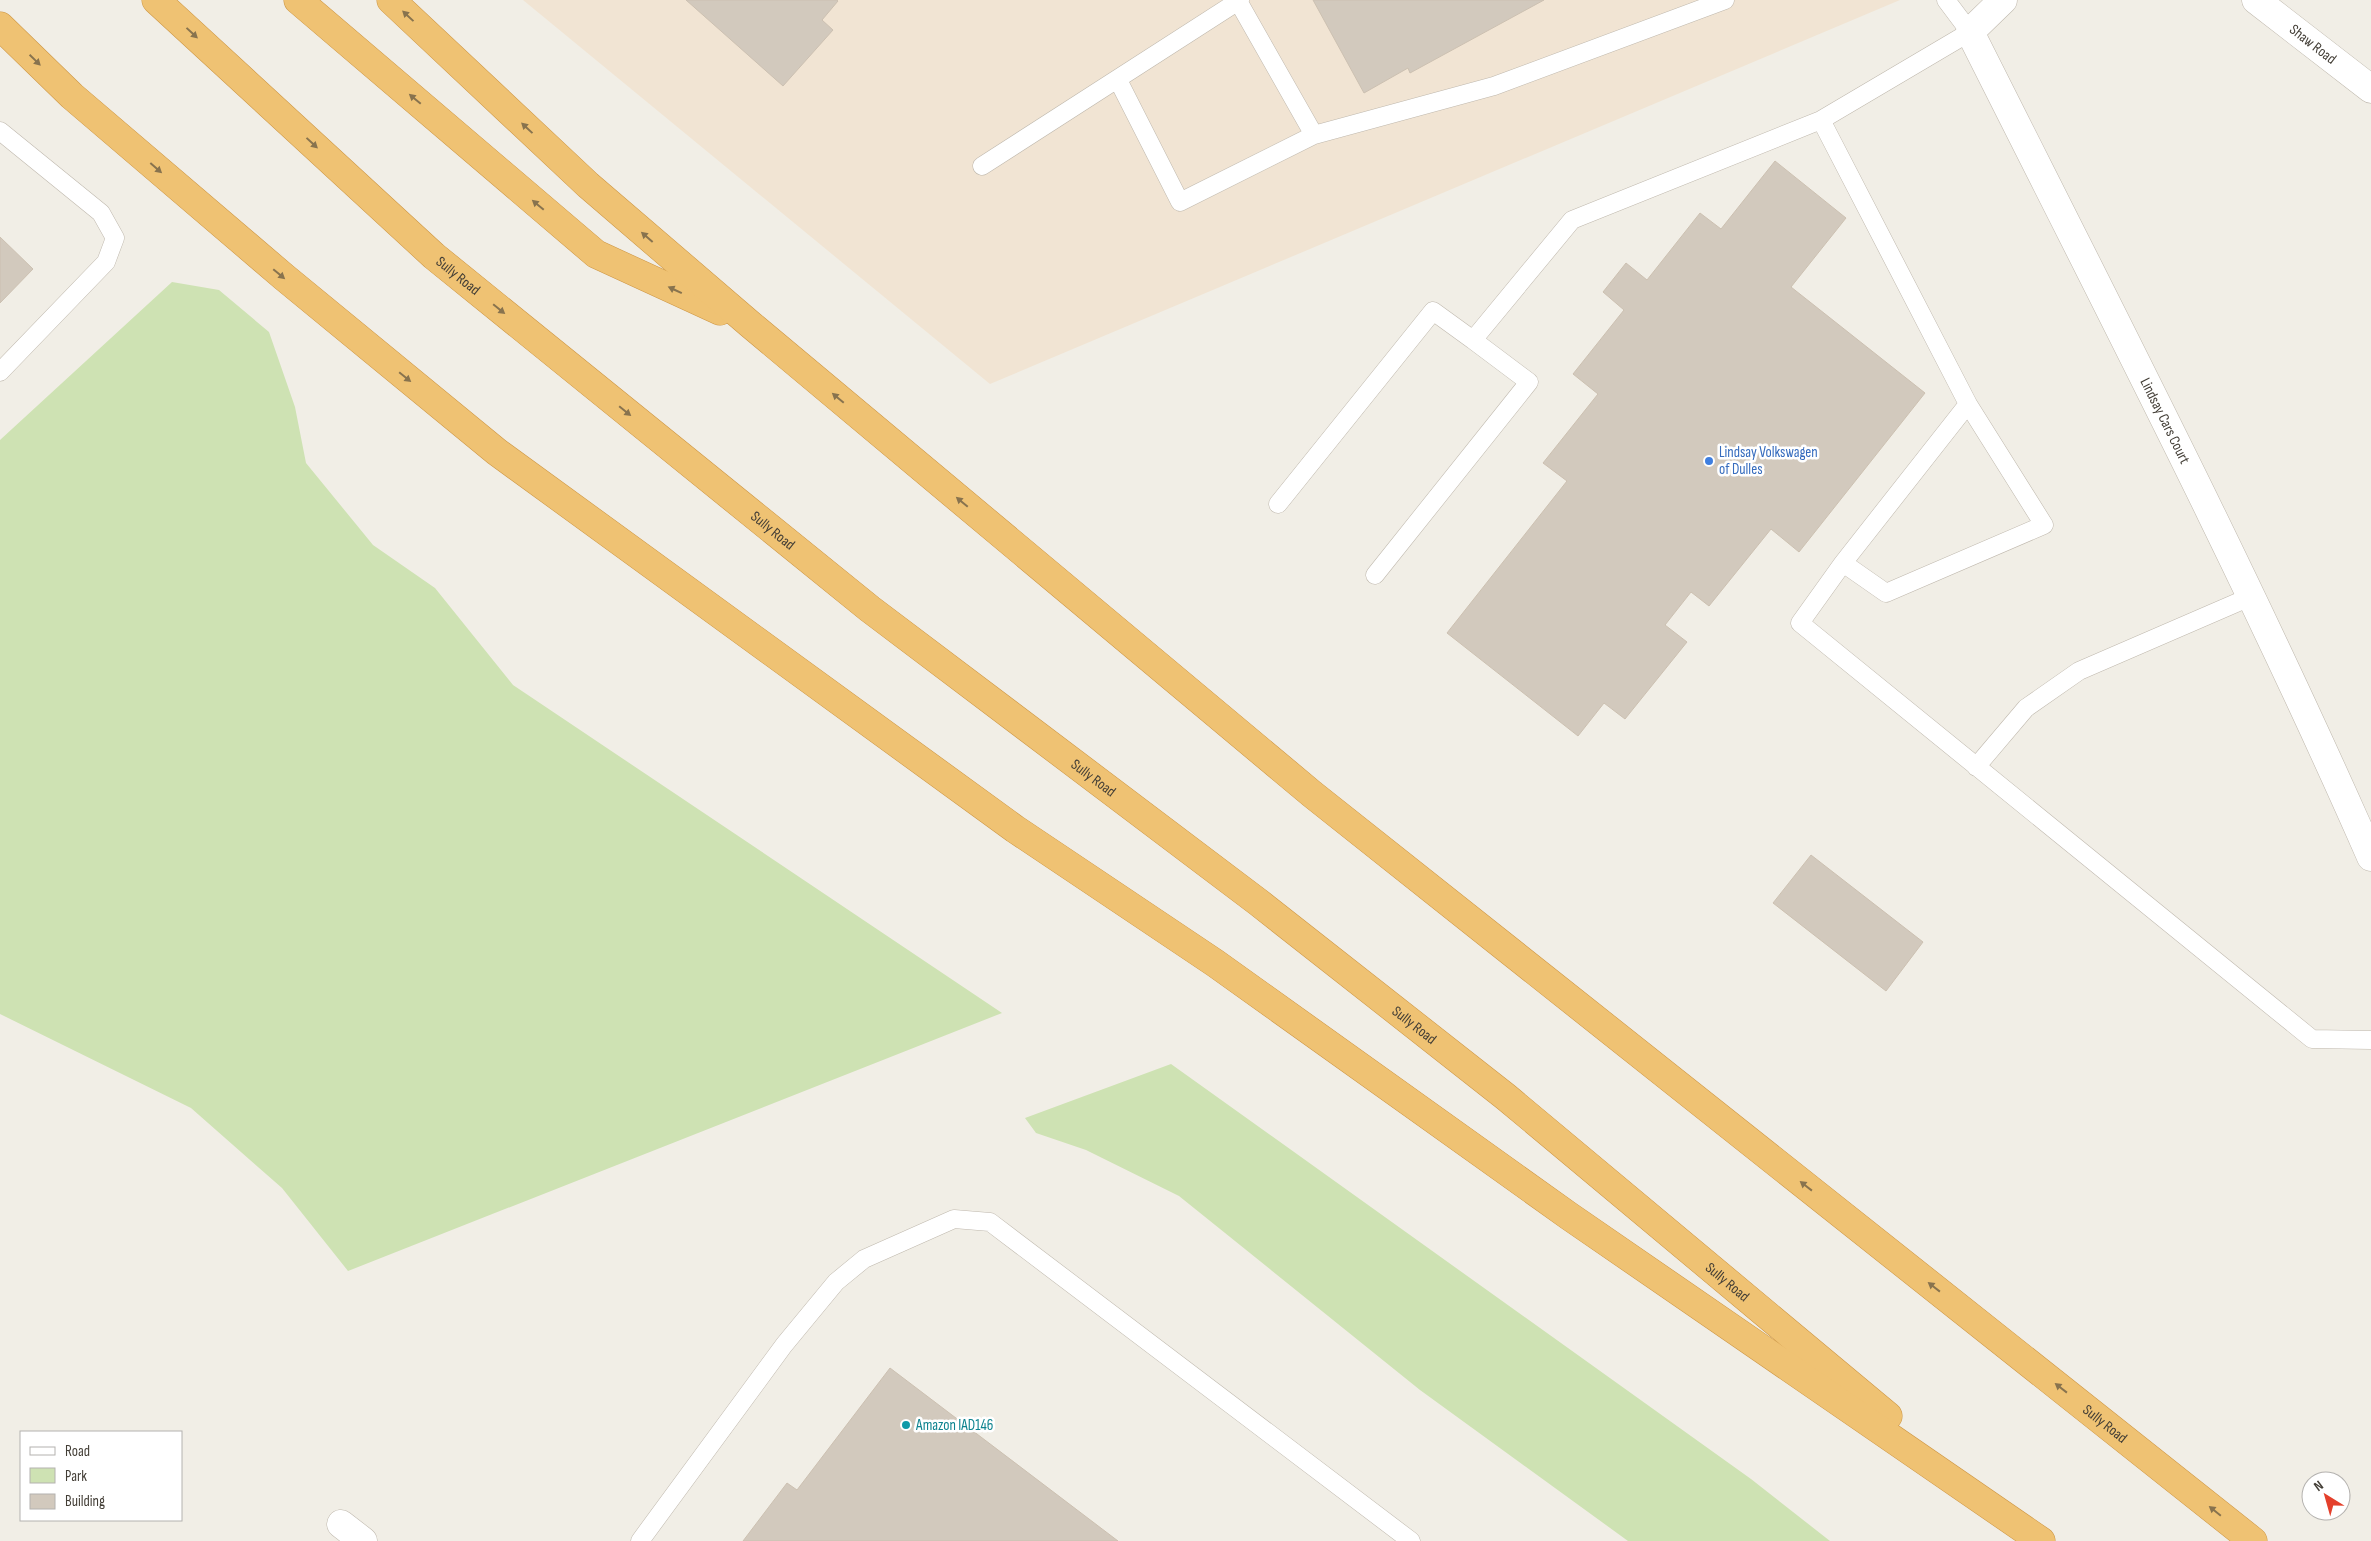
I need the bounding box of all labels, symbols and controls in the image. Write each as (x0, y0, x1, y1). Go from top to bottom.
one-way arrow (403, 10, 415, 22)
street label: Shaw Road (2285, 20, 2340, 69)
one-way arrow (186, 27, 198, 39)
one-way arrow (29, 54, 41, 66)
one-way arrow (409, 93, 421, 105)
one-way arrow (521, 122, 533, 134)
one-way arrow (305, 137, 317, 149)
one-way arrow (149, 162, 161, 174)
one-way arrow (532, 199, 545, 210)
one-way arrow (641, 231, 654, 242)
street label: Sully Road (432, 252, 484, 300)
one-way arrow (273, 268, 286, 279)
one-way arrow (667, 286, 682, 295)
one-way arrow (492, 303, 505, 314)
one-way arrow (398, 371, 411, 382)
street label: Lindsay Cars Court (2135, 375, 2194, 468)
one-way arrow (832, 392, 844, 404)
one-way arrow (618, 405, 631, 416)
place label: Lindsay Volkswagen of Dulles (1719, 443, 1818, 479)
marker: Lindsay Volkswagen of Dulles (1703, 455, 1715, 467)
one-way arrow (957, 496, 969, 508)
street label: Sully Road (747, 507, 799, 554)
street label: Sully Road (1067, 755, 1120, 801)
street label: Sully Road (1388, 1002, 1440, 1049)
one-way arrow (1800, 1180, 1813, 1191)
street label: Sully Road (1701, 1258, 1753, 1306)
one-way arrow (1927, 1281, 1940, 1292)
one-way arrow (2055, 1382, 2068, 1393)
street label: Sully Road (2079, 1401, 2131, 1447)
place label: Amazon IAD146 (915, 1416, 993, 1435)
marker: Amazon IAD146 (900, 1419, 912, 1431)
legend (20, 1431, 182, 1521)
text: Road (65, 1442, 90, 1461)
text: Park (65, 1467, 87, 1486)
north arrow (2301, 1471, 2351, 1521)
text: N (2310, 1477, 2327, 1495)
text: Building (65, 1492, 105, 1511)
one-way arrow (2209, 1505, 2222, 1516)

